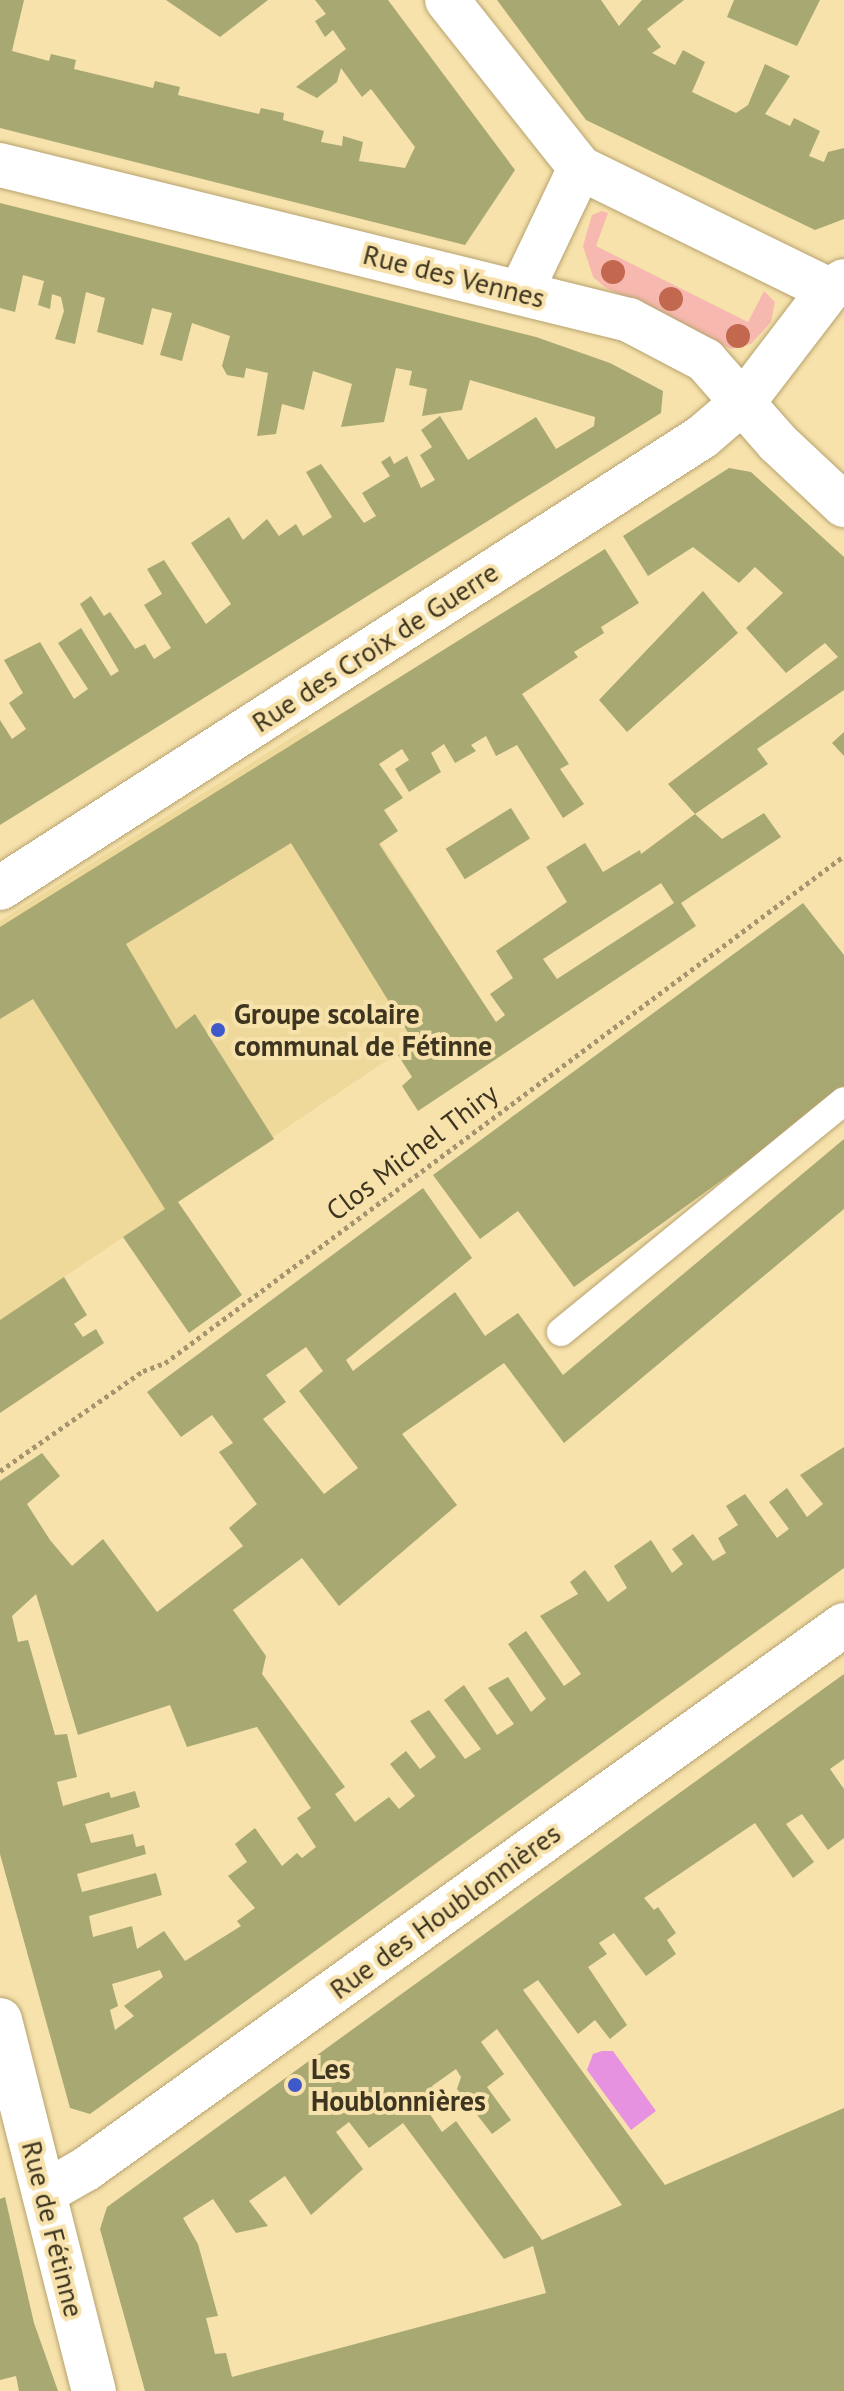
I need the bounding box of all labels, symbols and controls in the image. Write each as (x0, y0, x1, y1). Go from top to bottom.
street label: Rue des Vennes (359, 237, 549, 315)
street label: Rue des Croix de Guerre (245, 555, 505, 739)
place label: Groupe scolaire communal de Fétinne (234, 997, 492, 1063)
marker: Groupe scolaire communal de Fétinne (209, 1021, 227, 1039)
street label: Clos Michel Thiry (319, 1076, 505, 1228)
street label: Rue des Houblonnières (323, 1816, 567, 2006)
place label: Les Houblonnières (311, 2052, 486, 2118)
marker: Les Houblonnières (286, 2076, 304, 2094)
street label: Rue de Fétinne (15, 2137, 91, 2321)

